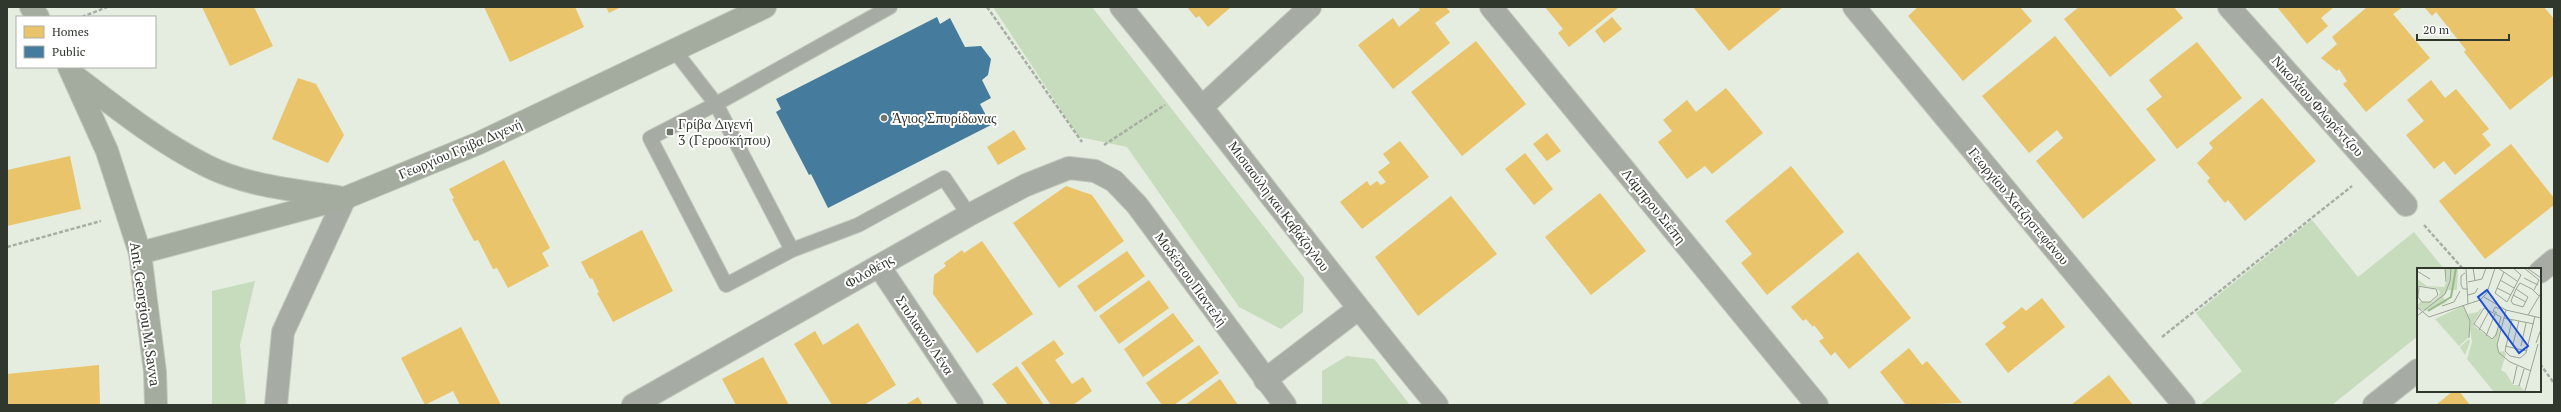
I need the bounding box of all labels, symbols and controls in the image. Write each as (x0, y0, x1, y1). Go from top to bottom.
legend (16, 16, 156, 68)
scale bar (2417, 16, 2509, 42)
text: 20 m (2423, 22, 2450, 37)
text: Homes (52, 24, 89, 39)
text: Public (52, 44, 86, 59)
street label: Νικολάου Φλωρέντζου (2268, 51, 2369, 160)
place label: Άγιος Σπυρίδωνας (892, 108, 997, 127)
marker: Άγιος Σπυρίδωνας (879, 113, 889, 123)
street label: Γεωργίου Γρίβα Διγενή (395, 114, 524, 183)
place label: Γρίβα Διγενή 3 (Γεροσκήπου) (678, 114, 771, 149)
marker: Γρίβα Διγενή 3 (Γεροσκήπου) (665, 127, 675, 137)
street label: Μισιαούλη και Καβάζογλου (1224, 137, 1335, 275)
street label: Γεωργίου Χατζηστεφάνου (1965, 143, 2074, 268)
street label: Λάμπρου Σιέπη (1618, 164, 1691, 247)
street label: Μοδέστου Παντελή (1151, 228, 1232, 329)
street label: Ant. Georgiou M. Savva (126, 241, 165, 387)
street label: Φιλοθέης (841, 249, 897, 292)
inset map (2417, 268, 2541, 392)
street label: Στυλιανού Λένα (892, 291, 959, 379)

